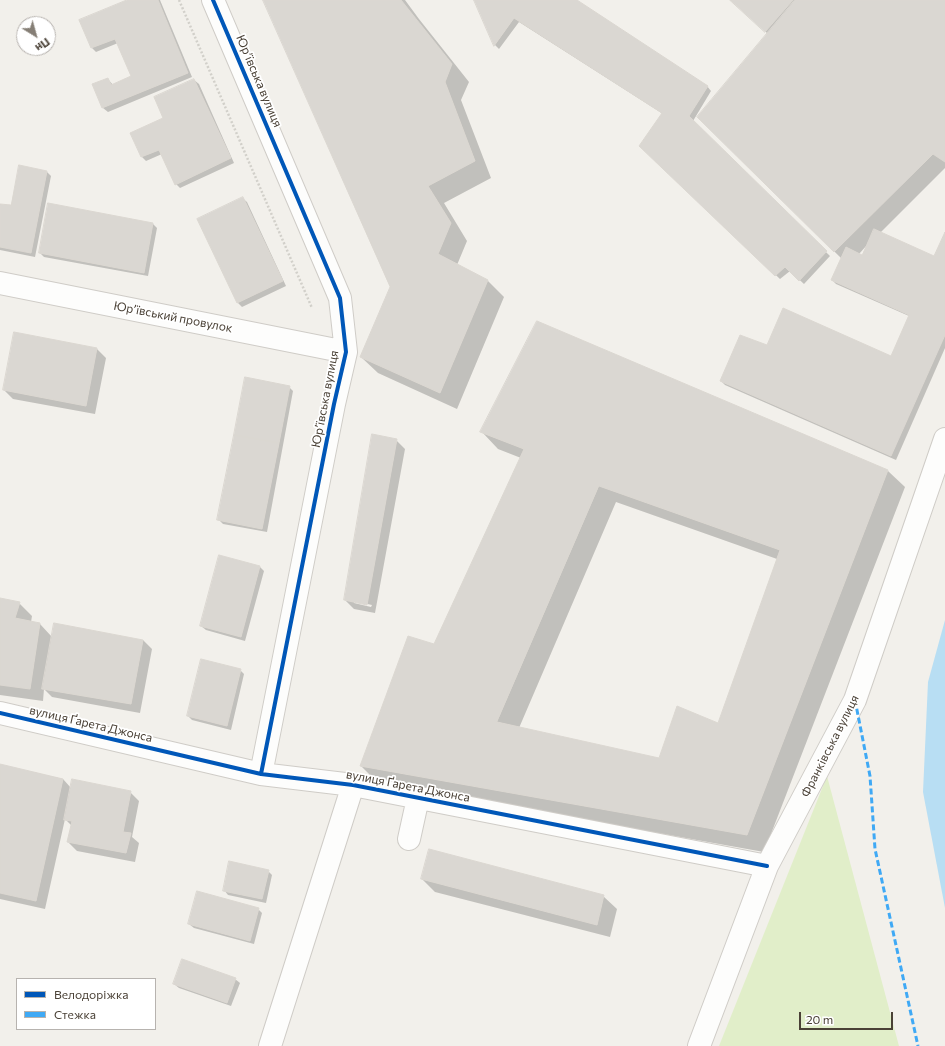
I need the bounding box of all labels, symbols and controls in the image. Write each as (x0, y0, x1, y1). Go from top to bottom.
north arrow (16, 16, 56, 56)
street label: Юр’ївська вулиця (233, 33, 285, 129)
text: Пн (33, 36, 53, 55)
street label: Юр’ївський провулок (112, 298, 234, 336)
street label: Юр’ївська вулиця (309, 349, 341, 449)
street label: Франківська вулиця (798, 693, 862, 799)
street label: вулиця Ґарета Джонса (28, 703, 154, 745)
street label: вулиця Ґарета Джонса (345, 767, 471, 805)
legend (16, 978, 156, 1030)
text: Велодоріжка (54, 987, 129, 1001)
scale bar (801, 1004, 895, 1030)
text: Стежка (54, 1007, 96, 1021)
text: 20 m (806, 1012, 833, 1026)

